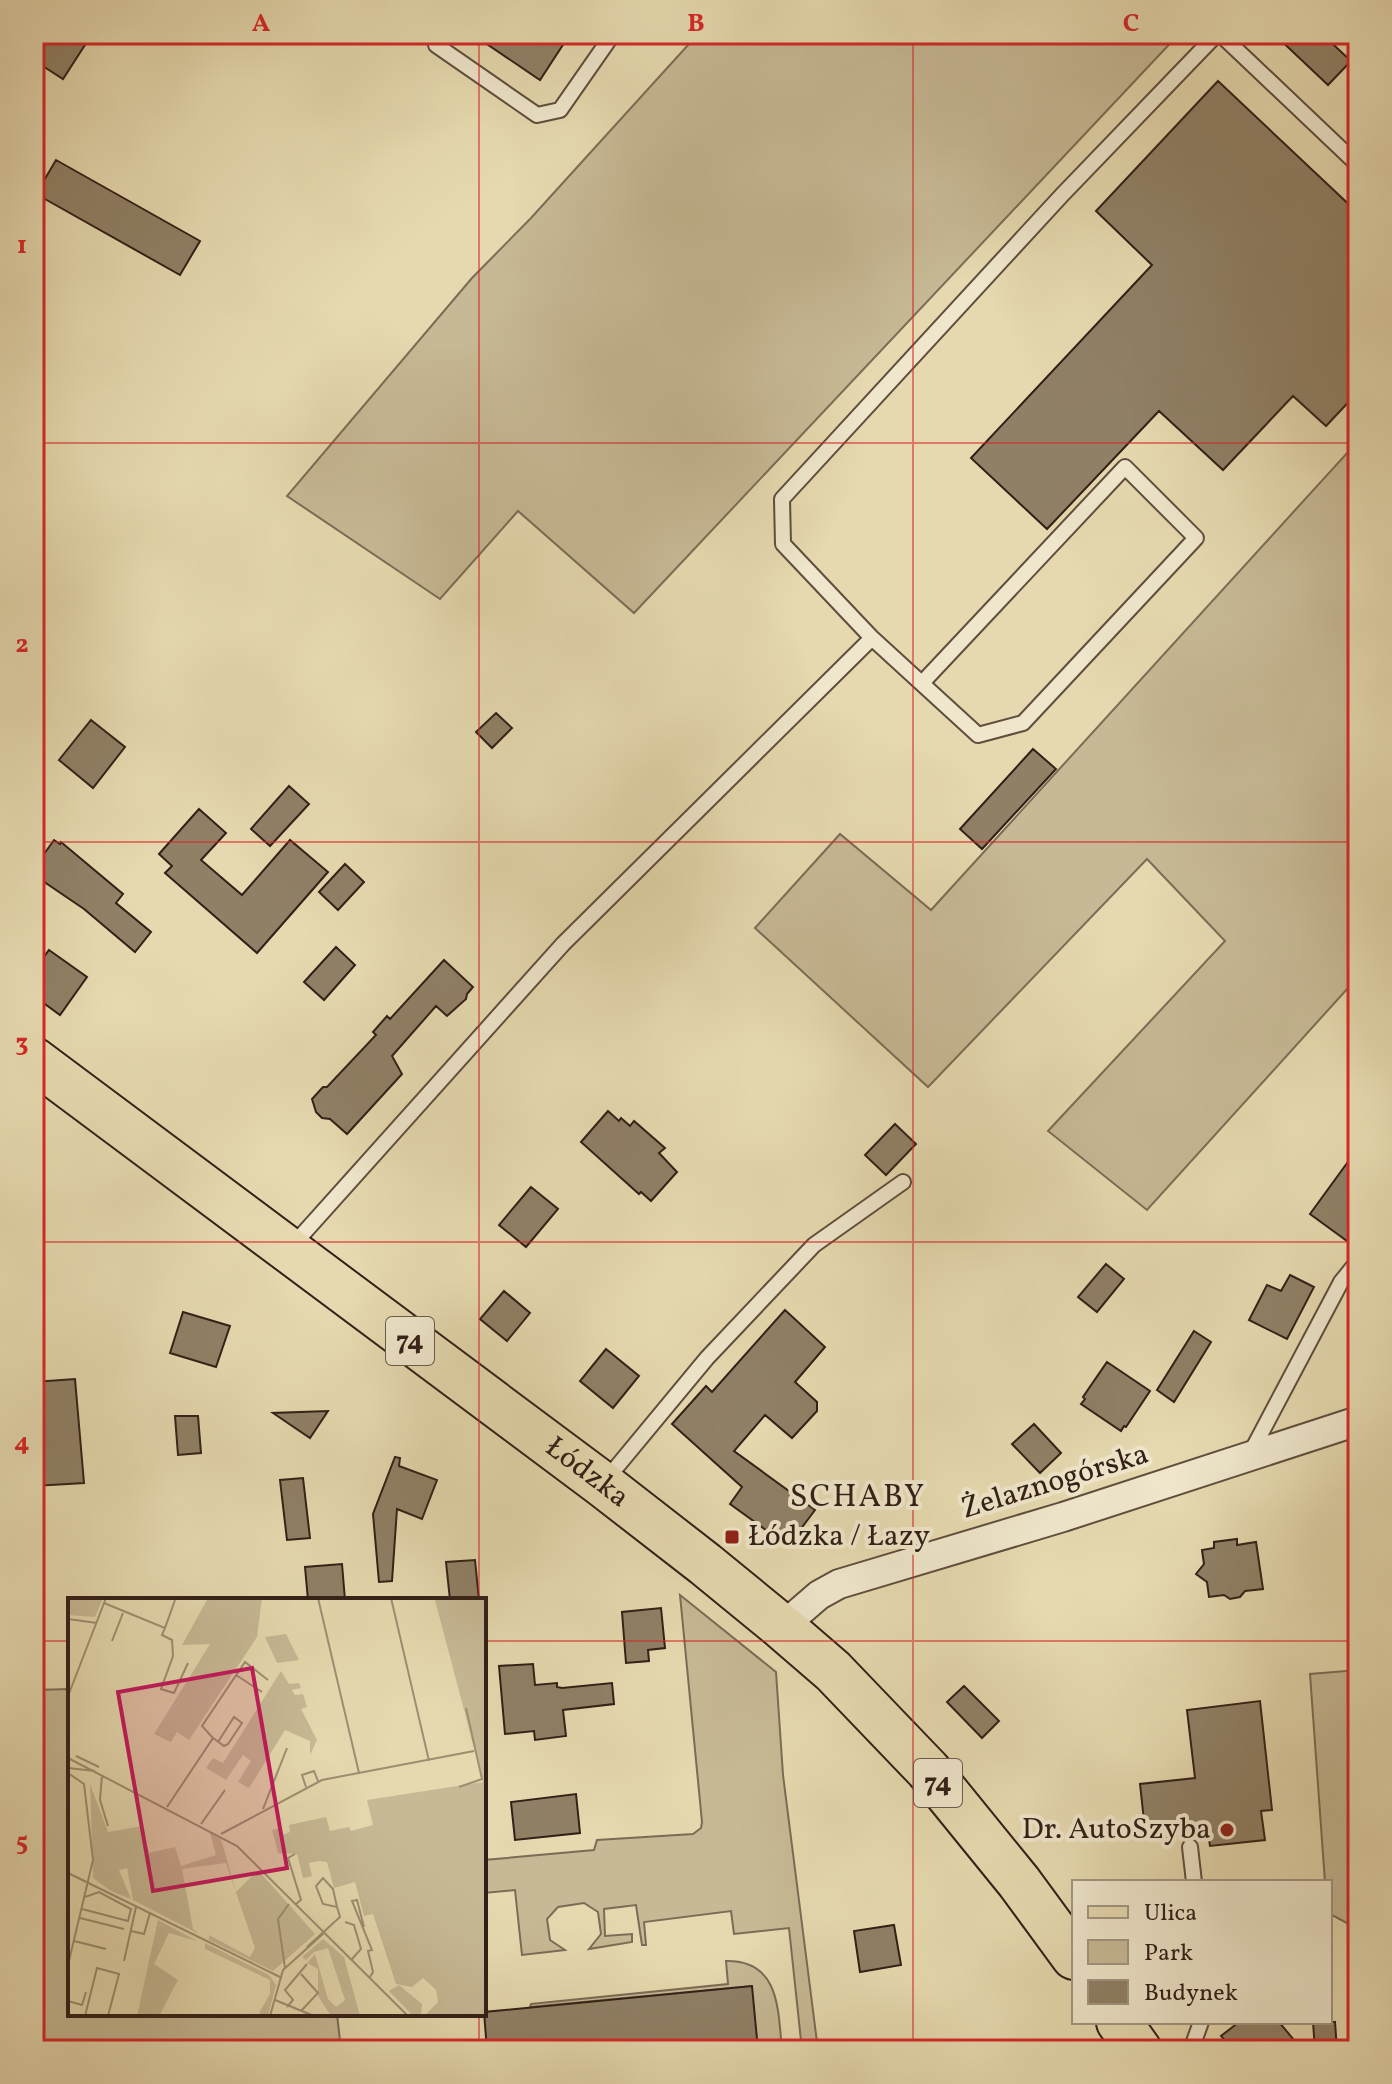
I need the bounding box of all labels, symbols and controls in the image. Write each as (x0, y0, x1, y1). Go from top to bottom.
text: A (252, 6, 271, 42)
text: B (687, 6, 705, 42)
text: C (1123, 6, 1139, 42)
text: 1 (17, 228, 27, 264)
text: 2 (15, 627, 29, 663)
text: 3 (15, 1026, 29, 1062)
road number: 74 (386, 1317, 434, 1365)
text: 4 (14, 1425, 30, 1461)
street label: Łódzka (536, 1427, 638, 1519)
street label: Żelaznogórska (956, 1434, 1154, 1530)
district label: SCHABY (790, 1476, 926, 1520)
place label: Łódzka / Łazy (748, 1516, 930, 1558)
marker: Łódzka / Łazy (723, 1528, 741, 1546)
inset map (68, 1598, 486, 2016)
road number: 74 (914, 1759, 962, 1807)
place label: Dr. AutoSzyba (1022, 1809, 1211, 1851)
marker: Dr. AutoSzyba (1218, 1821, 1236, 1839)
text: 5 (16, 1825, 28, 1861)
legend (1072, 1880, 1332, 2024)
text: Ulica (1144, 1897, 1197, 1931)
text: Park (1144, 1937, 1193, 1971)
text: Budynek (1144, 1977, 1238, 2011)

